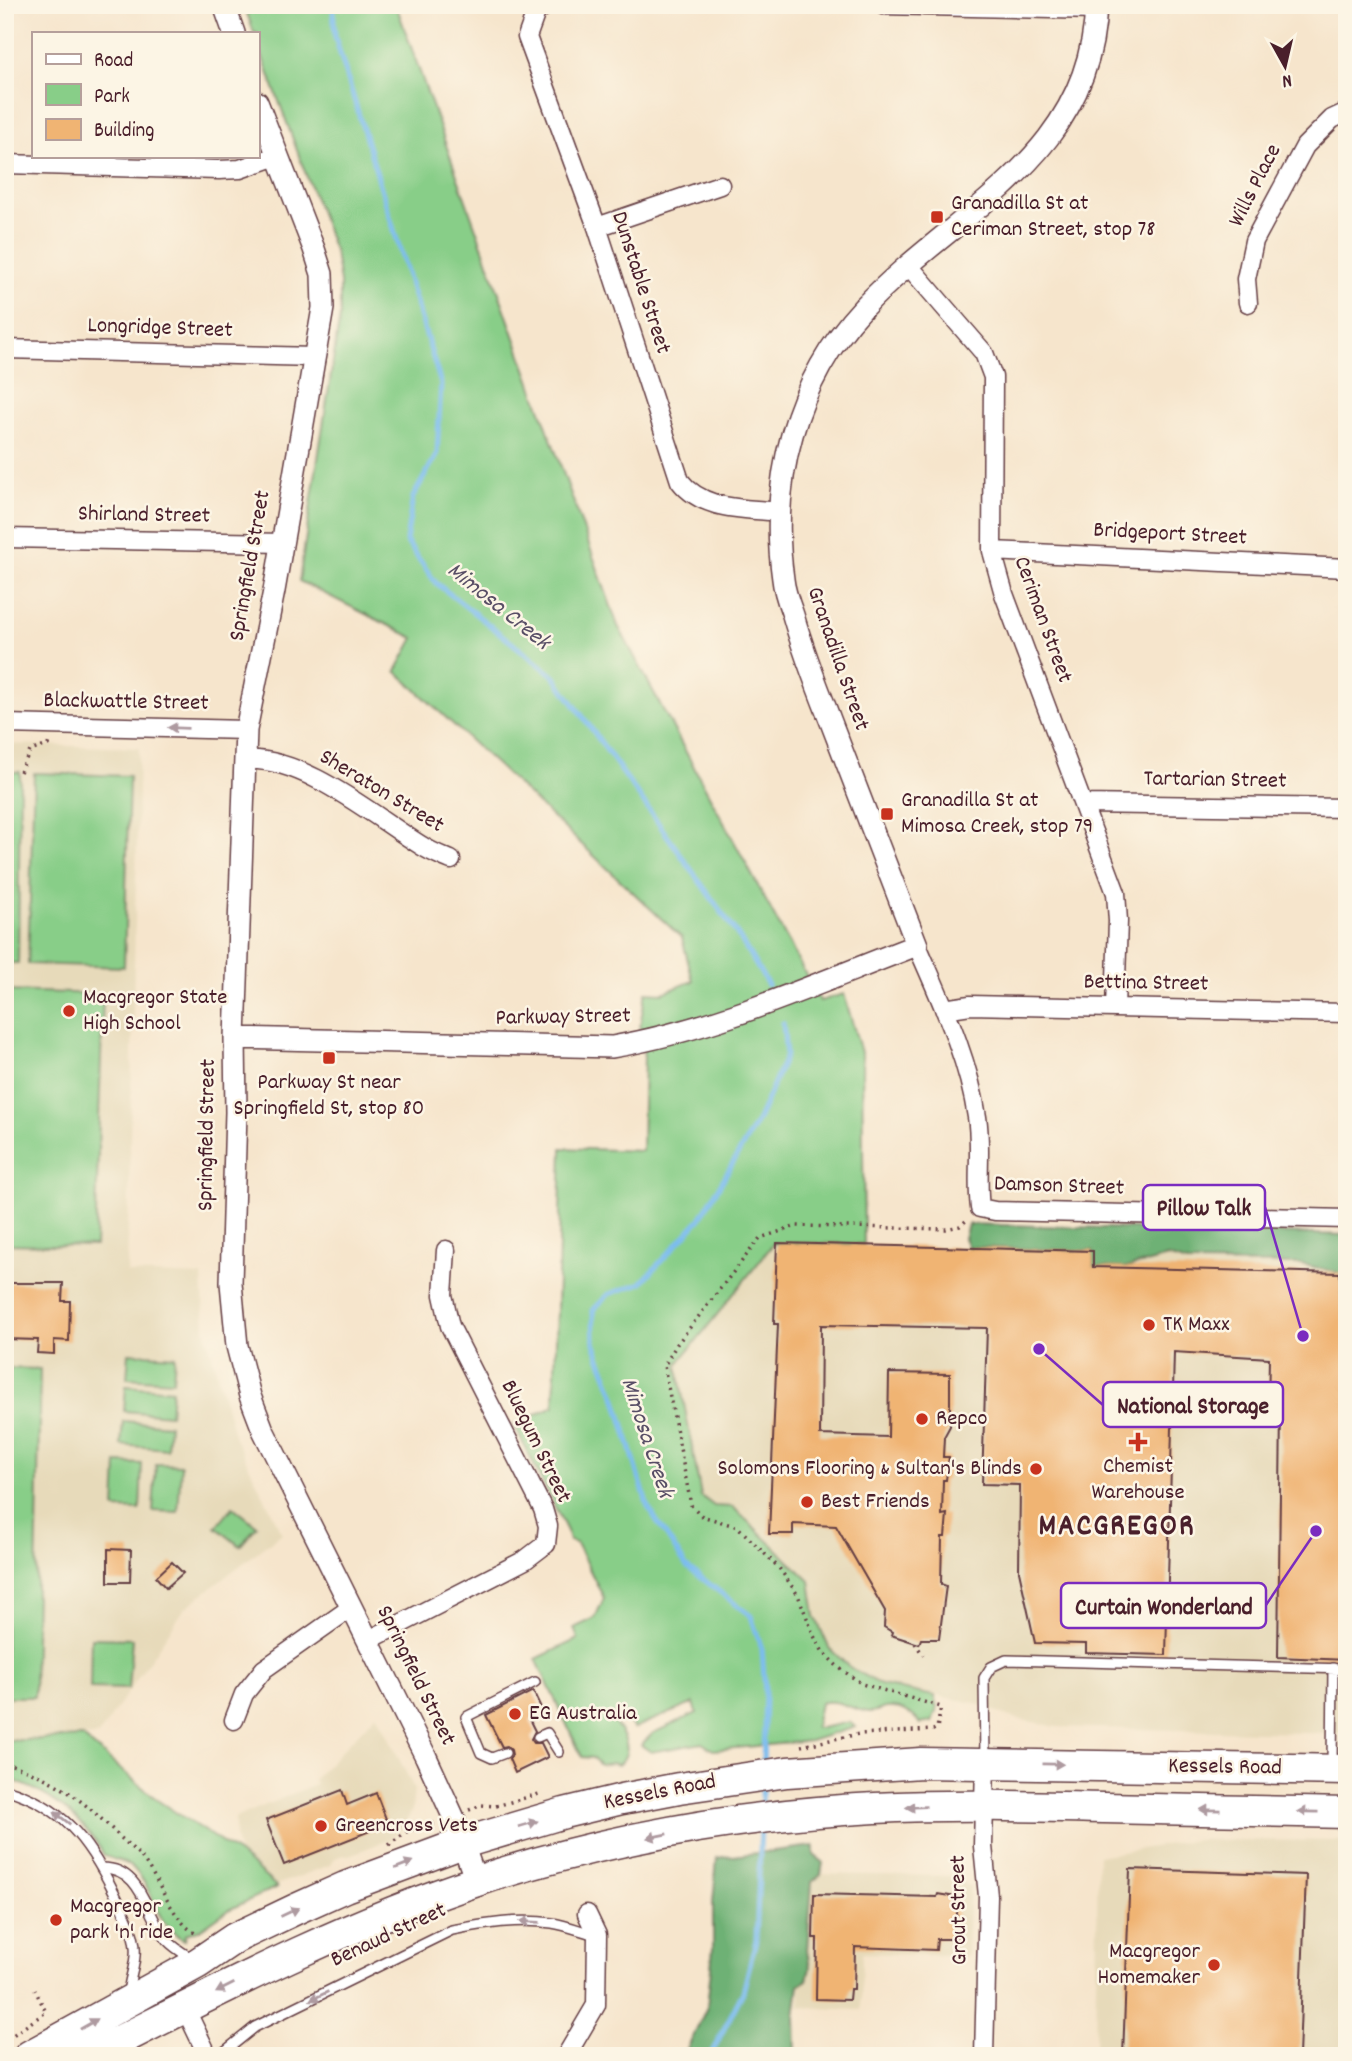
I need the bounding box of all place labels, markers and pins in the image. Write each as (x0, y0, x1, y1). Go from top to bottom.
place label: Granadilla St at Ceriman Street, stop 78 (951, 188, 1156, 247)
marker: Granadilla St at Ceriman Street, stop 78 (929, 209, 945, 225)
place label: Granadilla St at Mimosa Creek, stop 79 (901, 785, 1093, 844)
marker: Granadilla St at Mimosa Creek, stop 79 (879, 806, 895, 822)
place label: Macgregor State High School (83, 982, 227, 1041)
marker: Macgregor State High School (61, 1003, 77, 1019)
marker: Parkway St near Springfield St, stop 80 (321, 1050, 337, 1066)
place label: Parkway St near Springfield St, stop 80 (234, 1067, 424, 1126)
callout: Pillow Talk (1143, 1185, 1265, 1230)
place label: TK Maxx (1163, 1309, 1230, 1342)
marker: TK Maxx (1141, 1317, 1157, 1333)
callout: National Storage (1103, 1382, 1283, 1427)
place label: Repco (936, 1403, 987, 1436)
marker: Repco (914, 1411, 930, 1427)
marker: Chemist Warehouse (1130, 1434, 1146, 1450)
place label: Chemist Warehouse (1091, 1451, 1185, 1510)
place label: Solomons Flooring & Sultan's Blinds (717, 1453, 1022, 1486)
marker: Solomons Flooring & Sultan's Blinds (1028, 1461, 1044, 1477)
place label: Best Friends (821, 1486, 930, 1519)
marker: Best Friends (799, 1494, 815, 1510)
callout: Curtain Wonderland (1061, 1583, 1266, 1628)
place label: EG Australia (529, 1698, 638, 1731)
marker: EG Australia (507, 1706, 523, 1722)
place label: Greencross Vets (335, 1810, 478, 1843)
marker: Greencross Vets (313, 1818, 329, 1834)
place label: Macgregor park 'n' ride (70, 1891, 173, 1950)
marker: Macgregor park 'n' ride (48, 1912, 64, 1928)
place label: Macgregor Homemaker (1097, 1936, 1200, 1995)
marker: Macgregor Homemaker (1206, 1957, 1222, 1973)

